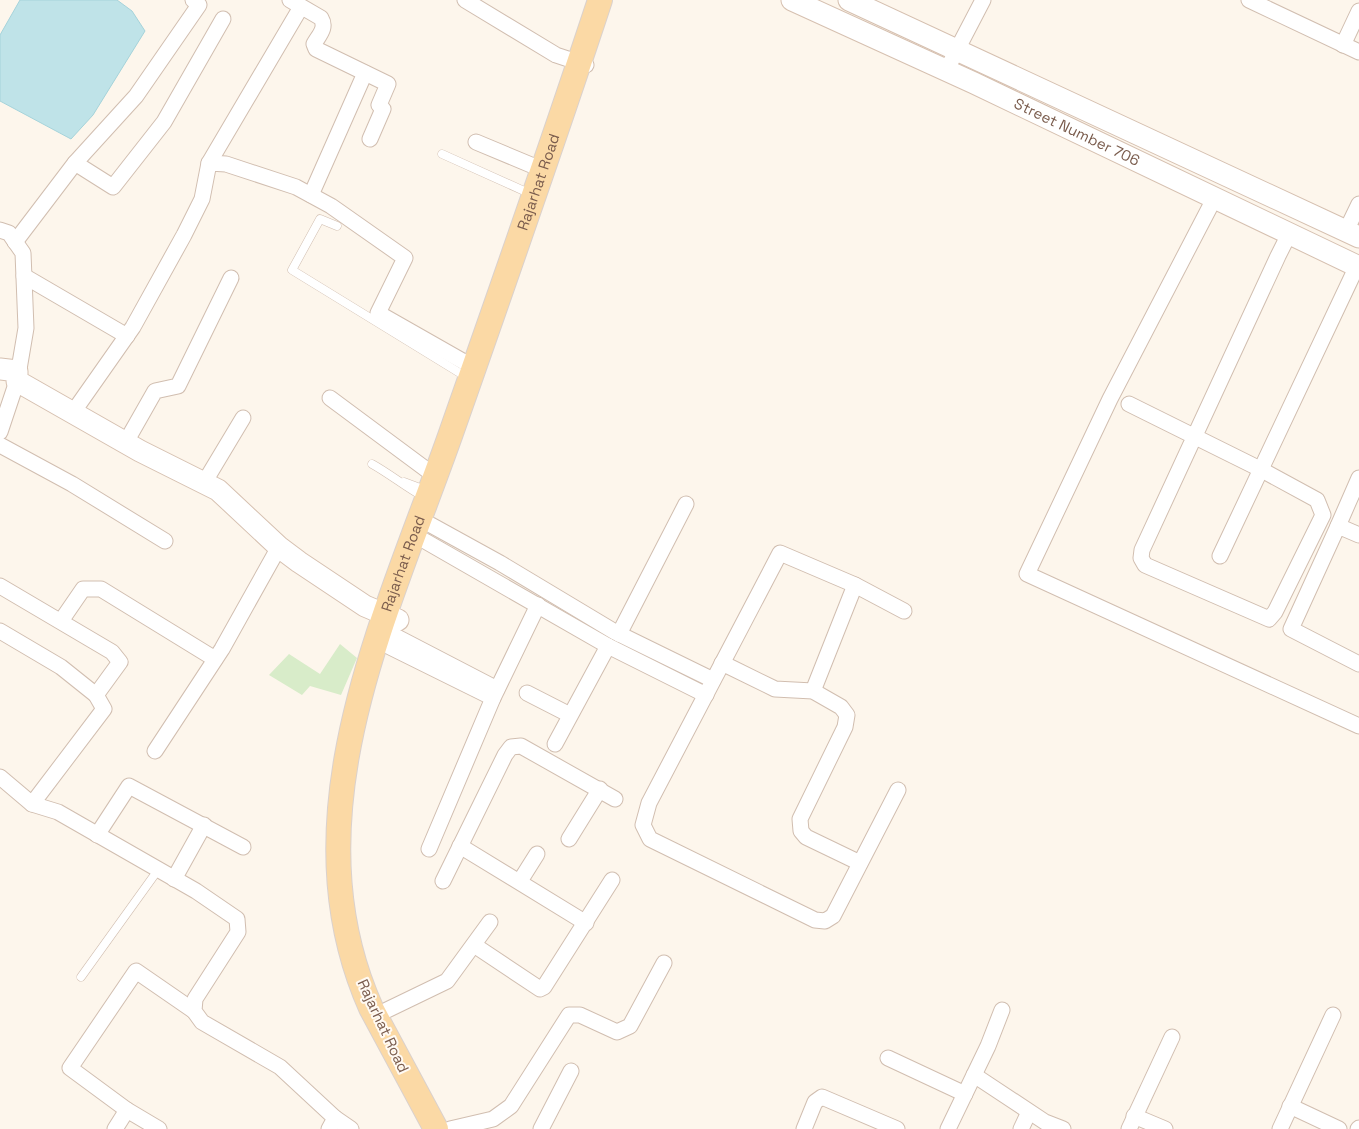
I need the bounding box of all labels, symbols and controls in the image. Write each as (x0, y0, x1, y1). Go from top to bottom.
street label: Street Number 706 (1011, 94, 1143, 170)
street label: Rajarhat Road (513, 131, 564, 233)
street label: Rajarhat Road (376, 513, 429, 614)
street label: Rajarhat Road (354, 976, 413, 1076)

